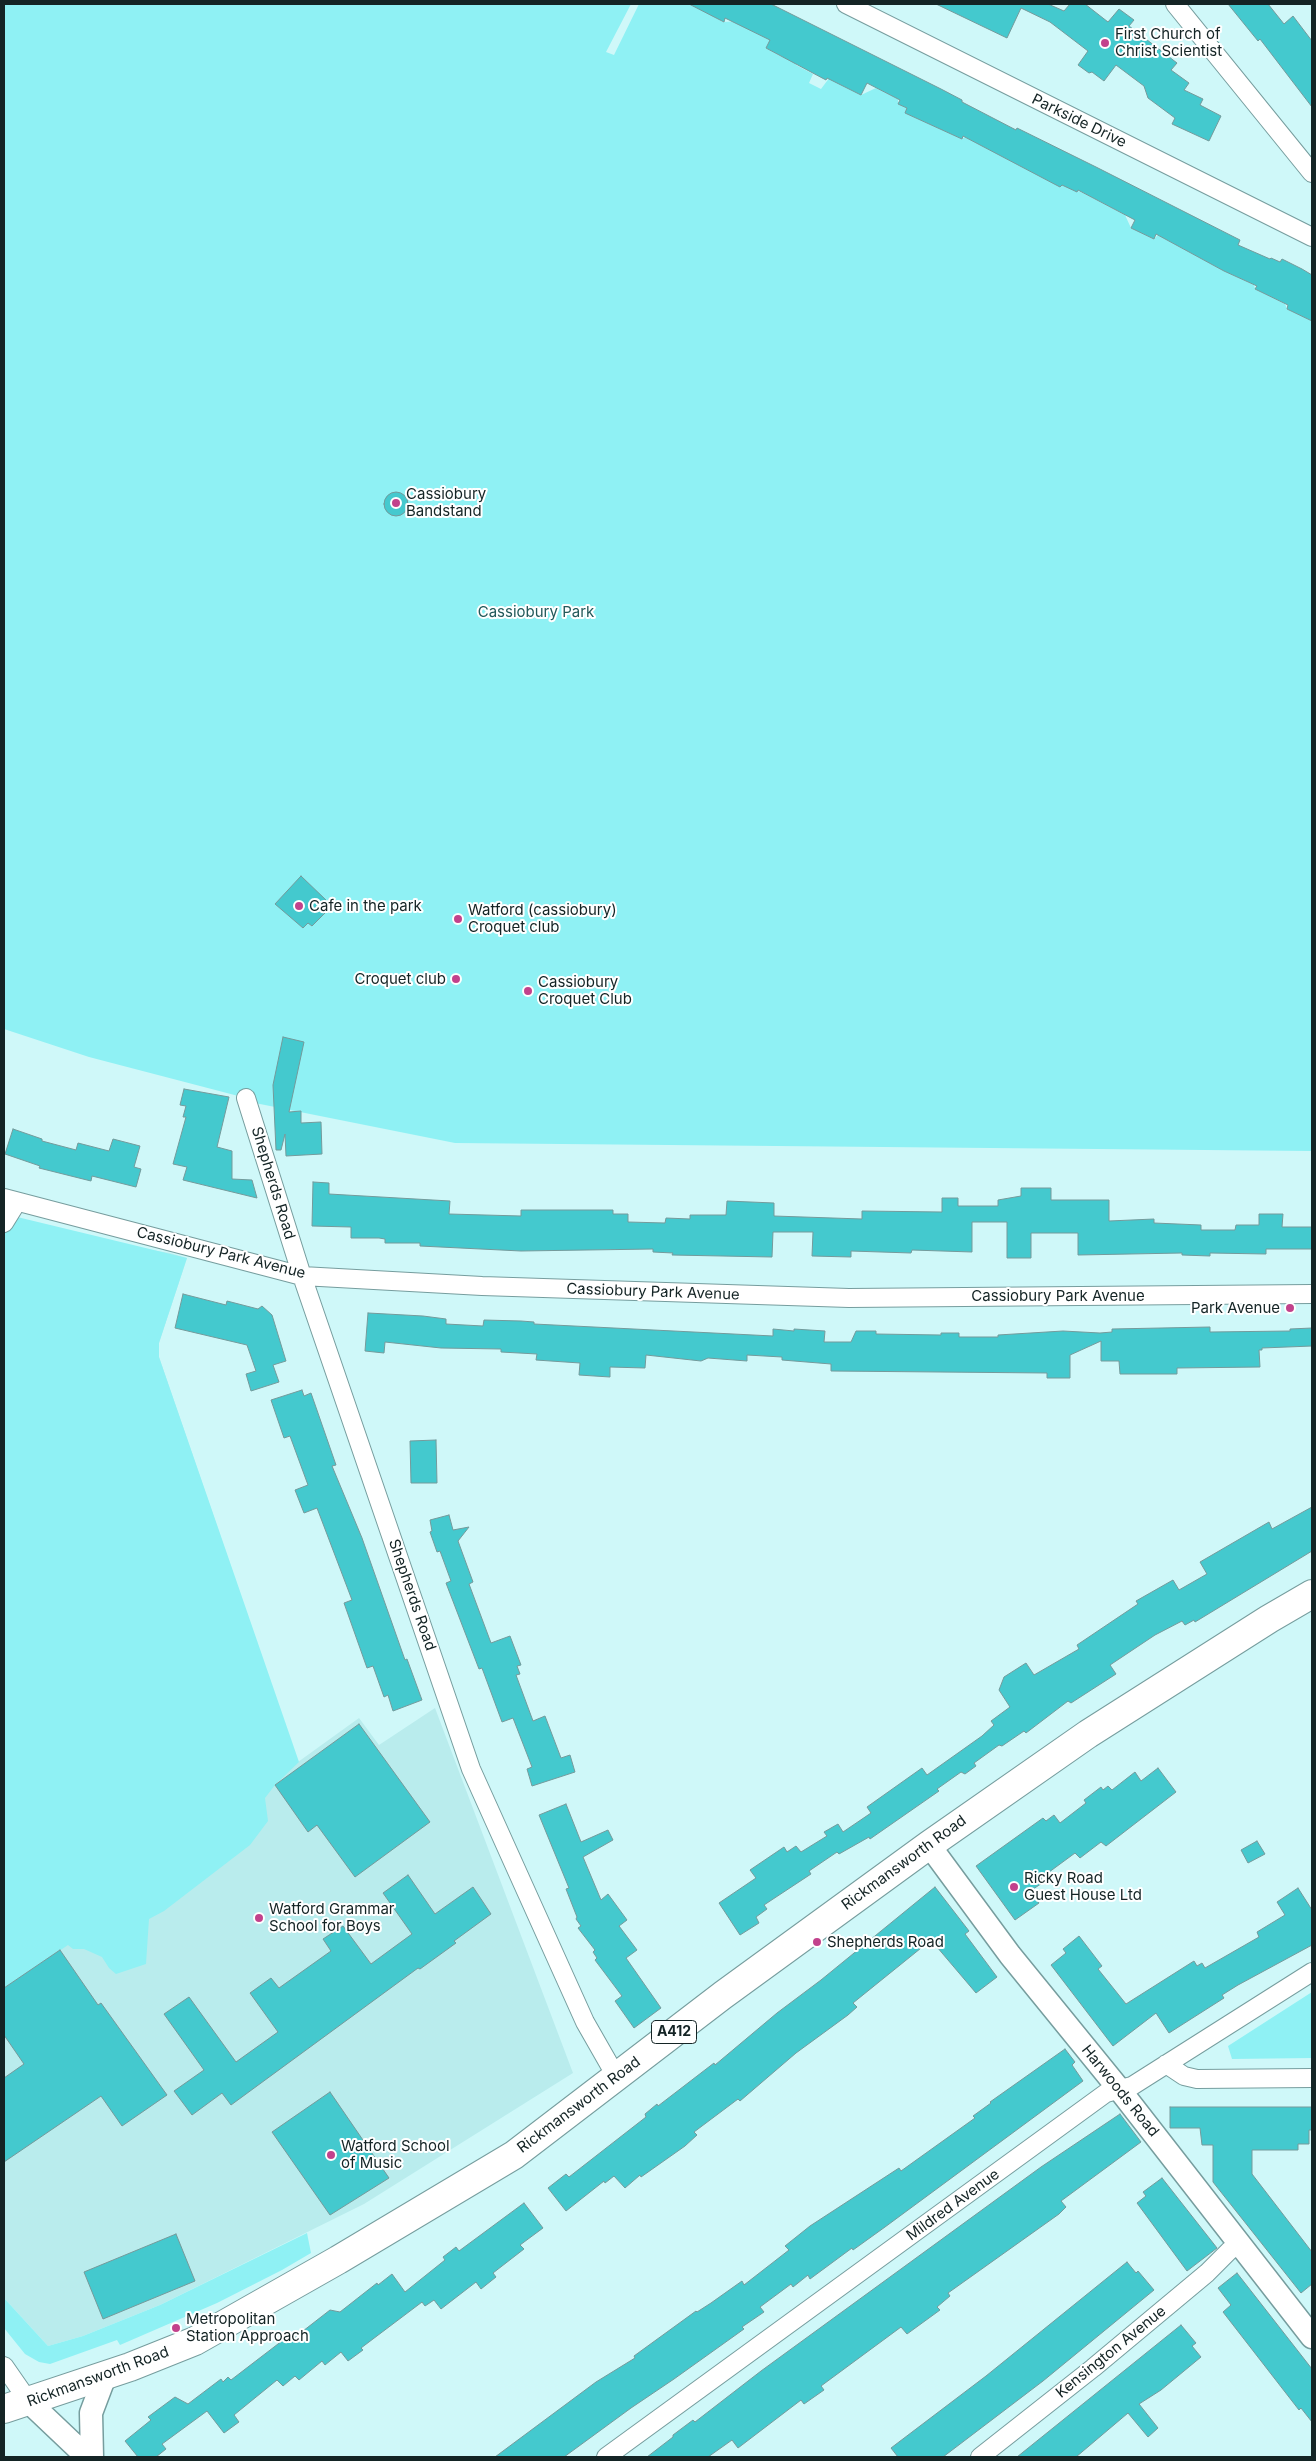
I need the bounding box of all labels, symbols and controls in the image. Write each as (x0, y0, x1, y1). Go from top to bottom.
place label: First Church of Christ Scientist (1115, 25, 1222, 60)
marker: First Church of Christ Scientist (1099, 37, 1111, 49)
street label: Parkside Drive (1029, 90, 1129, 152)
place label: Cassiobury Bandstand (406, 485, 486, 520)
marker: Cassiobury Bandstand (390, 497, 402, 509)
park label: Cassiobury Park (478, 603, 594, 621)
place label: Cafe in the park (309, 897, 422, 915)
marker: Cafe in the park (293, 900, 305, 912)
place label: Watford (cassiobury) Croquet club (468, 901, 617, 936)
marker: Watford (cassiobury) Croquet club (452, 913, 464, 925)
place label: Croquet club (354, 970, 446, 988)
marker: Croquet club (450, 973, 462, 985)
place label: Cassiobury Croquet Club (538, 973, 632, 1008)
marker: Cassiobury Croquet Club (522, 985, 534, 997)
street label: Shepherds Road (247, 1124, 299, 1242)
street label: Cassiobury Park Avenue (135, 1223, 307, 1283)
street label: Cassiobury Park Avenue (566, 1280, 740, 1304)
street label: Cassiobury Park Avenue (971, 1287, 1145, 1305)
place label: Park Avenue (1191, 1299, 1280, 1317)
marker: Park Avenue (1284, 1302, 1296, 1314)
street label: Shepherds Road (384, 1537, 440, 1653)
street label: Rickmansworth Road (838, 1812, 970, 1914)
place label: Ricky Road Guest House Ltd (1024, 1869, 1142, 1904)
marker: Ricky Road Guest House Ltd (1008, 1881, 1020, 1893)
place label: Watford Grammar School for Boys (269, 1900, 395, 1935)
marker: Watford Grammar School for Boys (253, 1912, 265, 1924)
place label: Shepherds Road (827, 1933, 944, 1951)
marker: Shepherds Road (811, 1936, 823, 1948)
road number: A412 (652, 2020, 696, 2044)
street label: Harwoods Road (1078, 2041, 1162, 2141)
street label: Rickmansworth Road (514, 2053, 644, 2157)
place label: Watford School of Music (341, 2137, 450, 2172)
marker: Watford School of Music (325, 2149, 337, 2161)
street label: Mildred Avenue (903, 2165, 1003, 2245)
street label: Kensington Avenue (1052, 2302, 1170, 2402)
place label: Metropolitan Station Approach (186, 2310, 309, 2345)
marker: Metropolitan Station Approach (170, 2322, 182, 2334)
street label: Rickmansworth Road (25, 2343, 171, 2411)

